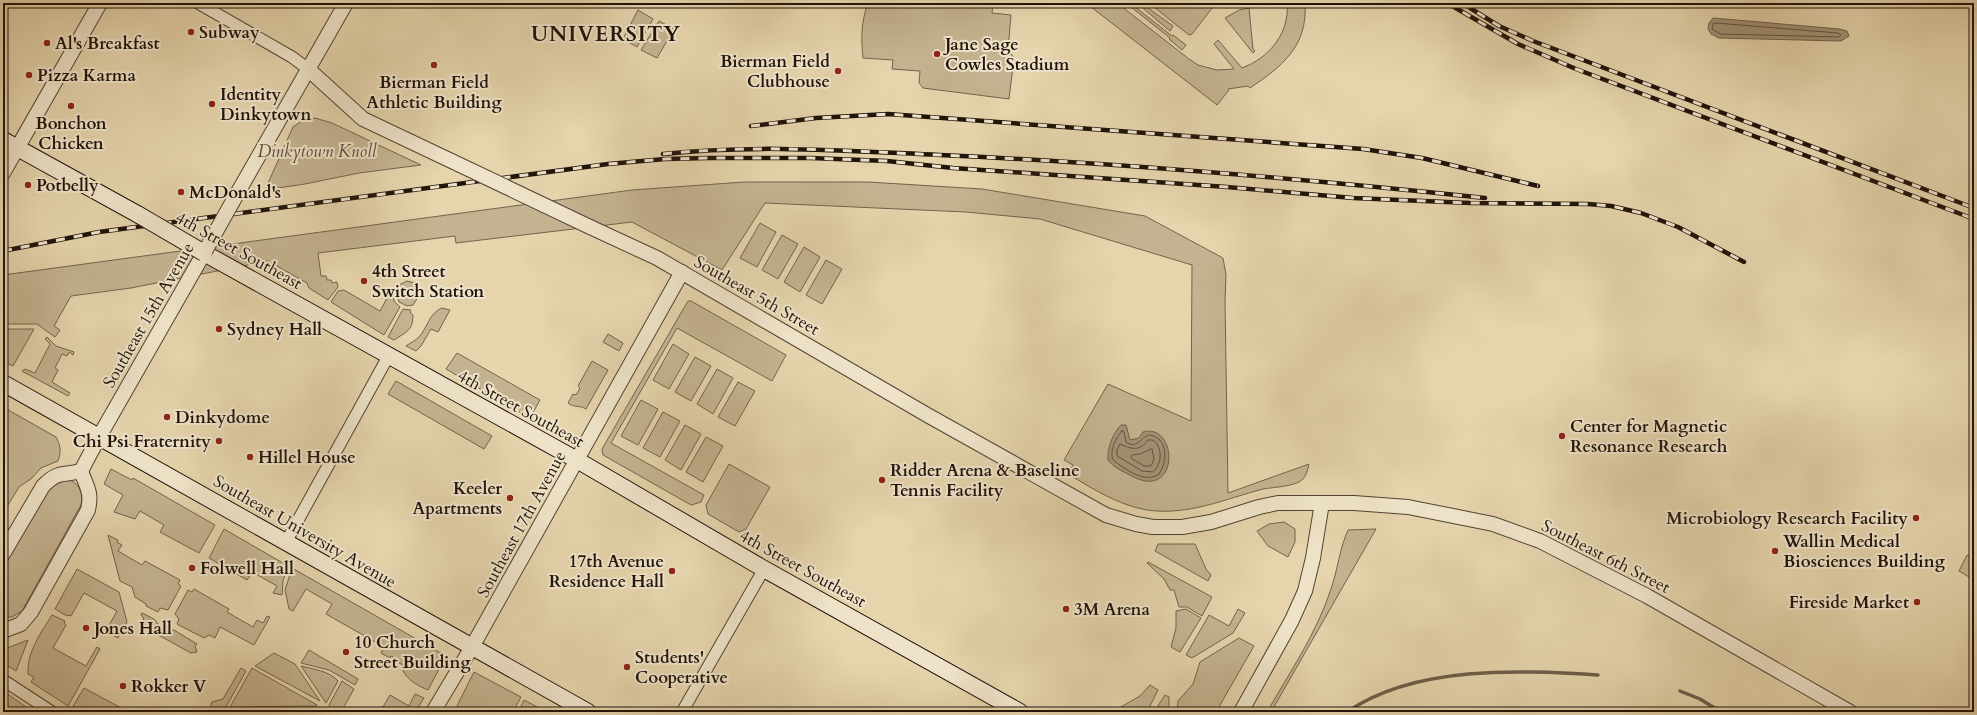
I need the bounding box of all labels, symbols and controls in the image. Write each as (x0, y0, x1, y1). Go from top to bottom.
district label: UNIVERSITY (531, 20, 681, 49)
place label: Subway (199, 21, 260, 44)
marker: Subway (186, 27, 196, 37)
place label: Al's Breakfast (55, 32, 160, 55)
place label: Jane Sage Cowles Stadium (942, 33, 1070, 76)
marker: Al's Breakfast (42, 38, 52, 48)
marker: Jane Sage Cowles Stadium (932, 49, 942, 59)
place label: Bierman Field Clubhouse (720, 50, 830, 93)
marker: Bierman Field Athletic Building (429, 60, 439, 70)
place label: Pizza Karma (37, 64, 137, 87)
marker: Bierman Field Clubhouse (833, 66, 843, 76)
marker: Pizza Karma (24, 70, 34, 80)
place label: Bierman Field Athletic Building (366, 71, 502, 114)
place label: Identity Dinkytown (220, 83, 311, 126)
marker: Identity Dinkytown (207, 99, 217, 109)
marker: Bonchon Chicken (66, 101, 76, 111)
place label: Bonchon Chicken (35, 112, 107, 155)
park label: Dinkytown Knoll (258, 140, 377, 163)
place label: Potbelly (36, 174, 99, 197)
marker: Potbelly (23, 180, 33, 190)
place label: McDonald's (189, 181, 281, 204)
marker: McDonald's (176, 187, 186, 197)
street label: 4th Street Southeast (171, 206, 307, 295)
street label: Southeast 15th Avenue (97, 238, 199, 392)
street label: Southeast 5th Street (690, 250, 824, 341)
place label: 4th Street Switch Station (372, 260, 484, 303)
marker: 4th Street Switch Station (359, 276, 369, 286)
place label: Sydney Hall (227, 318, 322, 341)
marker: Sydney Hall (214, 324, 224, 334)
street label: 4th Street Southeast (453, 364, 589, 453)
place label: Dinkydome (175, 406, 270, 429)
marker: Dinkydome (162, 412, 172, 422)
place label: Center for Magnetic Resonance Research (1570, 415, 1728, 458)
place label: Chi Psi Fraternity (73, 430, 211, 453)
marker: Center for Magnetic Resonance Research (1557, 431, 1567, 441)
marker: Chi Psi Fraternity (214, 436, 224, 446)
place label: Hillel House (258, 446, 356, 469)
street label: Southeast 17th Avenue (472, 447, 571, 602)
marker: Hillel House (245, 452, 255, 462)
place label: Ridder Arena & Baseline Tennis Facility (890, 459, 1080, 502)
street label: Southeast University Avenue (209, 470, 400, 593)
marker: Ridder Arena & Baseline Tennis Facility (877, 475, 887, 485)
place label: Keeler Apartments (412, 477, 502, 520)
marker: Keeler Apartments (505, 493, 515, 503)
place label: Microbiology Research Facility (1666, 507, 1908, 530)
marker: Microbiology Research Facility (1911, 513, 1921, 523)
street label: Southeast 6th Street (1538, 514, 1675, 599)
street label: 4th Street Southeast (735, 524, 871, 613)
place label: Wallin Medical Biosciences Building (1782, 530, 1946, 573)
marker: Wallin Medical Biosciences Building (1770, 546, 1780, 556)
place label: 17th Avenue Residence Hall (549, 550, 664, 593)
place label: Folwell Hall (200, 557, 294, 580)
marker: Folwell Hall (187, 563, 197, 573)
marker: 17th Avenue Residence Hall (667, 566, 677, 576)
place label: Fireside Market (1789, 591, 1909, 614)
marker: Fireside Market (1912, 597, 1922, 607)
place label: 3M Arena (1074, 598, 1150, 621)
marker: 3M Arena (1061, 604, 1071, 614)
place label: Jones Hall (91, 617, 172, 640)
marker: Jones Hall (81, 623, 91, 633)
place label: 10 Church Street Building (354, 631, 471, 674)
place label: Students' Cooperative (635, 646, 728, 689)
marker: 10 Church Street Building (341, 647, 351, 657)
marker: Students' Cooperative (622, 662, 632, 672)
place label: Rokker V (131, 675, 207, 698)
marker: Rokker V (118, 681, 128, 691)

